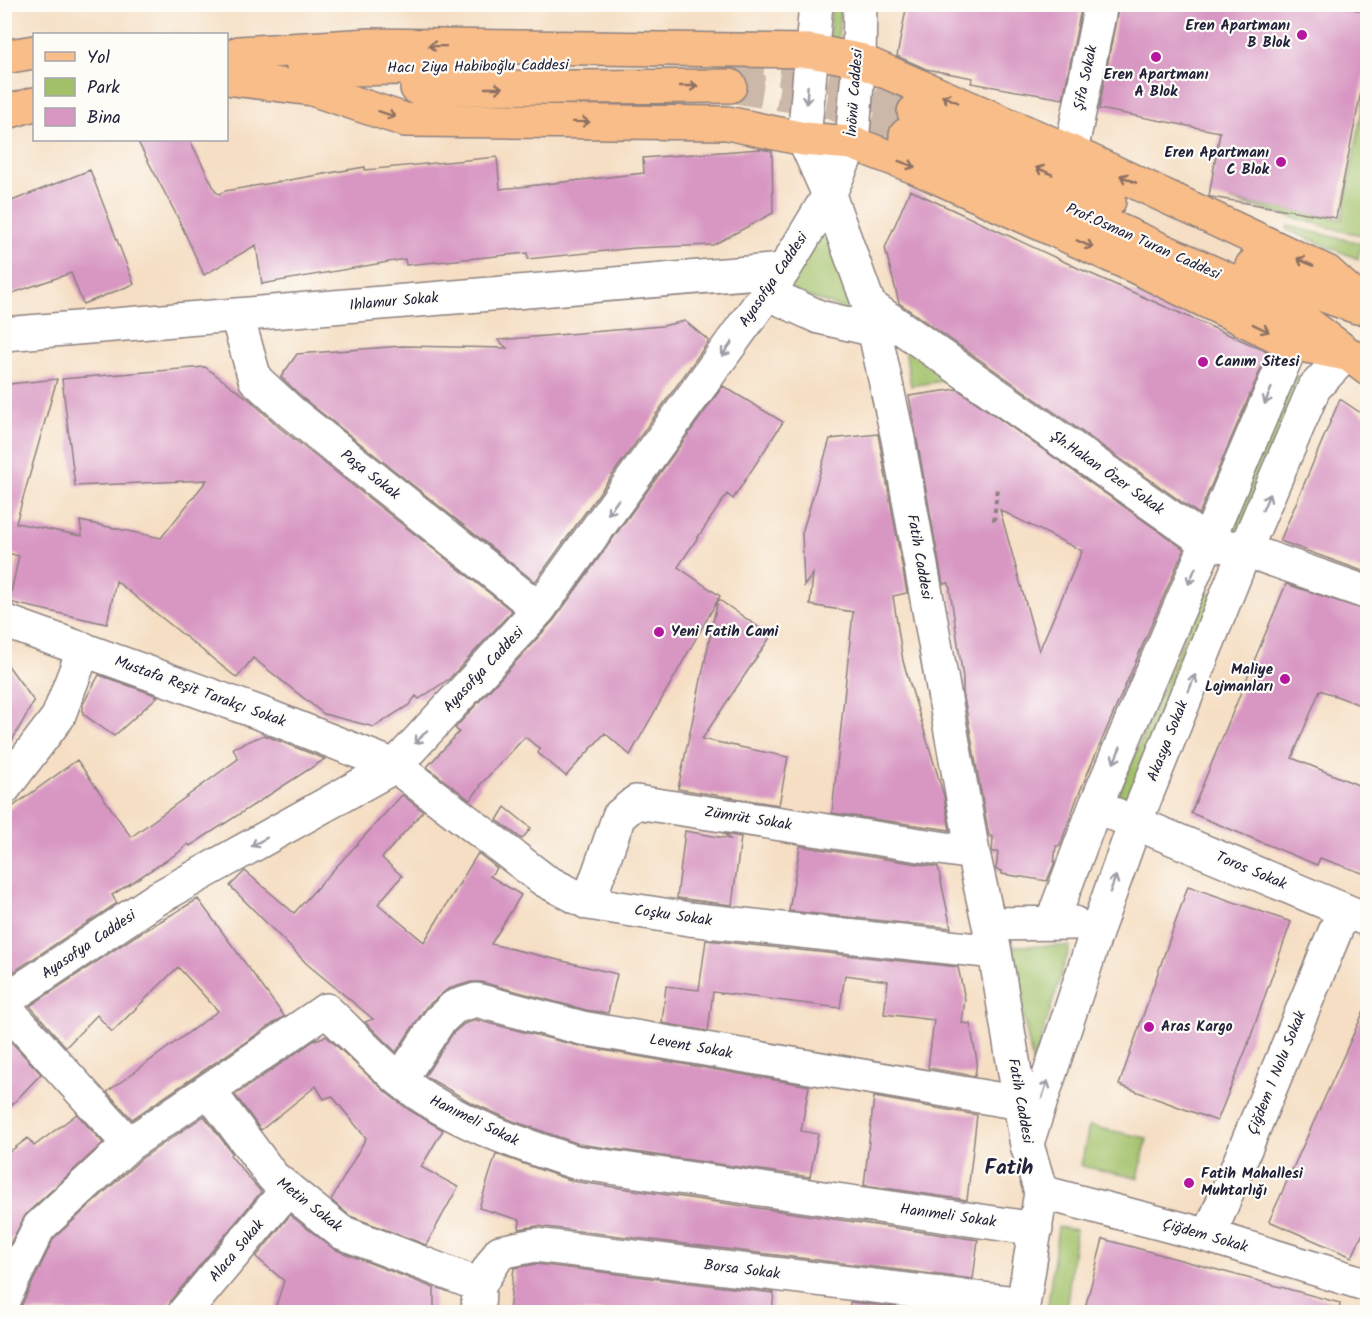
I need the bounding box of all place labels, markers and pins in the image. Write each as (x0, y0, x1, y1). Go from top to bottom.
place label: Eren Apartmanı B Blok (1185, 14, 1291, 55)
marker: Eren Apartmanı B Blok (1295, 28, 1309, 42)
marker: Eren Apartmanı A Blok (1149, 50, 1163, 64)
place label: Eren Apartmanı A Blok (1104, 63, 1208, 104)
place label: Eren Apartmanı C Blok (1164, 141, 1270, 182)
marker: Eren Apartmanı C Blok (1274, 155, 1288, 169)
place label: Canım Sitesi (1215, 350, 1300, 374)
marker: Canım Sitesi (1196, 355, 1210, 369)
place label: Yeni Fatih Cami (671, 620, 780, 644)
marker: Yeni Fatih Cami (652, 625, 666, 639)
place label: Maliye Lojmanları (1205, 658, 1274, 699)
marker: Maliye Lojmanları (1278, 672, 1292, 686)
place label: Aras Kargo (1161, 1015, 1233, 1039)
marker: Aras Kargo (1142, 1020, 1156, 1034)
place label: Fatih Mahallesi Muhtarlığı (1201, 1162, 1304, 1203)
marker: Fatih Mahallesi Muhtarlığı (1182, 1176, 1196, 1190)

